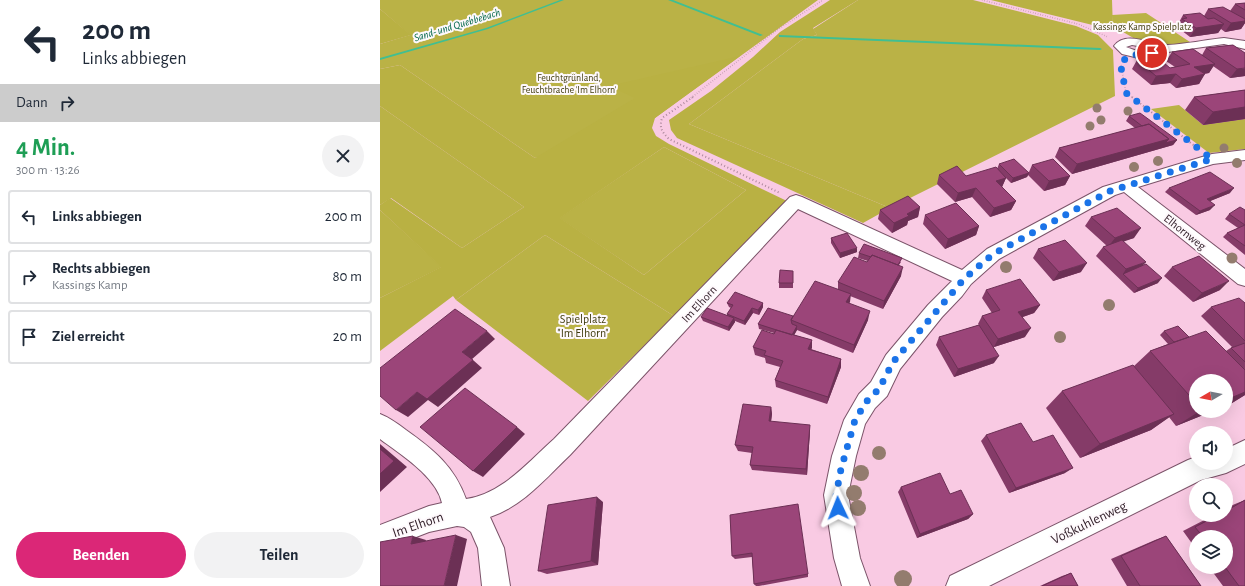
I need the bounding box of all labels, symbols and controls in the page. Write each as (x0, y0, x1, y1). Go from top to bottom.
water label: Sand- und Quebbebach (413, 7, 501, 43)
icon: left (16, 16, 68, 68)
text: 200 m (82, 17, 151, 45)
park label: Kassings Kamp Spielplatz (1093, 22, 1191, 32)
pin (1135, 36, 1169, 70)
icon: arrive (1141, 42, 1163, 64)
text: Links abbiegen (82, 50, 187, 68)
park label: Feuchtgrünland, Feuchtbrache 'Im Elhorn' (522, 73, 617, 95)
icon: right (56, 92, 78, 114)
text: Dann (16, 95, 48, 110)
button: close (322, 135, 364, 177)
text: 4 Min. (16, 136, 75, 160)
text: 300 m · 13:26 (16, 164, 80, 177)
icon: left (18, 206, 40, 228)
text: Links abbiegen (52, 209, 142, 224)
text: 200 m (325, 209, 362, 224)
street label: Elhornweg (1162, 212, 1208, 252)
text: Rechts abbiegen (52, 261, 150, 276)
icon: right (18, 266, 40, 288)
text: 80 m (332, 269, 362, 284)
text: Kassings Kamp (52, 279, 128, 292)
street label: Im Elhorn (679, 283, 719, 325)
park label: Spielplatz "Im Elhorn" (557, 313, 609, 339)
icon: arrive (18, 326, 40, 348)
text: Ziel erreicht (52, 329, 125, 344)
text: 20 m (333, 329, 362, 344)
north arrow (1189, 374, 1233, 418)
map controls (1189, 374, 1233, 574)
button: sound (1189, 426, 1233, 470)
button: search (1189, 478, 1233, 522)
position arrow (817, 487, 859, 529)
street label: Voßkuhlenweg (1049, 499, 1129, 547)
street label: Im Elhorn (391, 510, 445, 540)
button: layers (1189, 530, 1233, 574)
button: Beenden (16, 532, 186, 578)
button: Teilen (194, 532, 364, 578)

